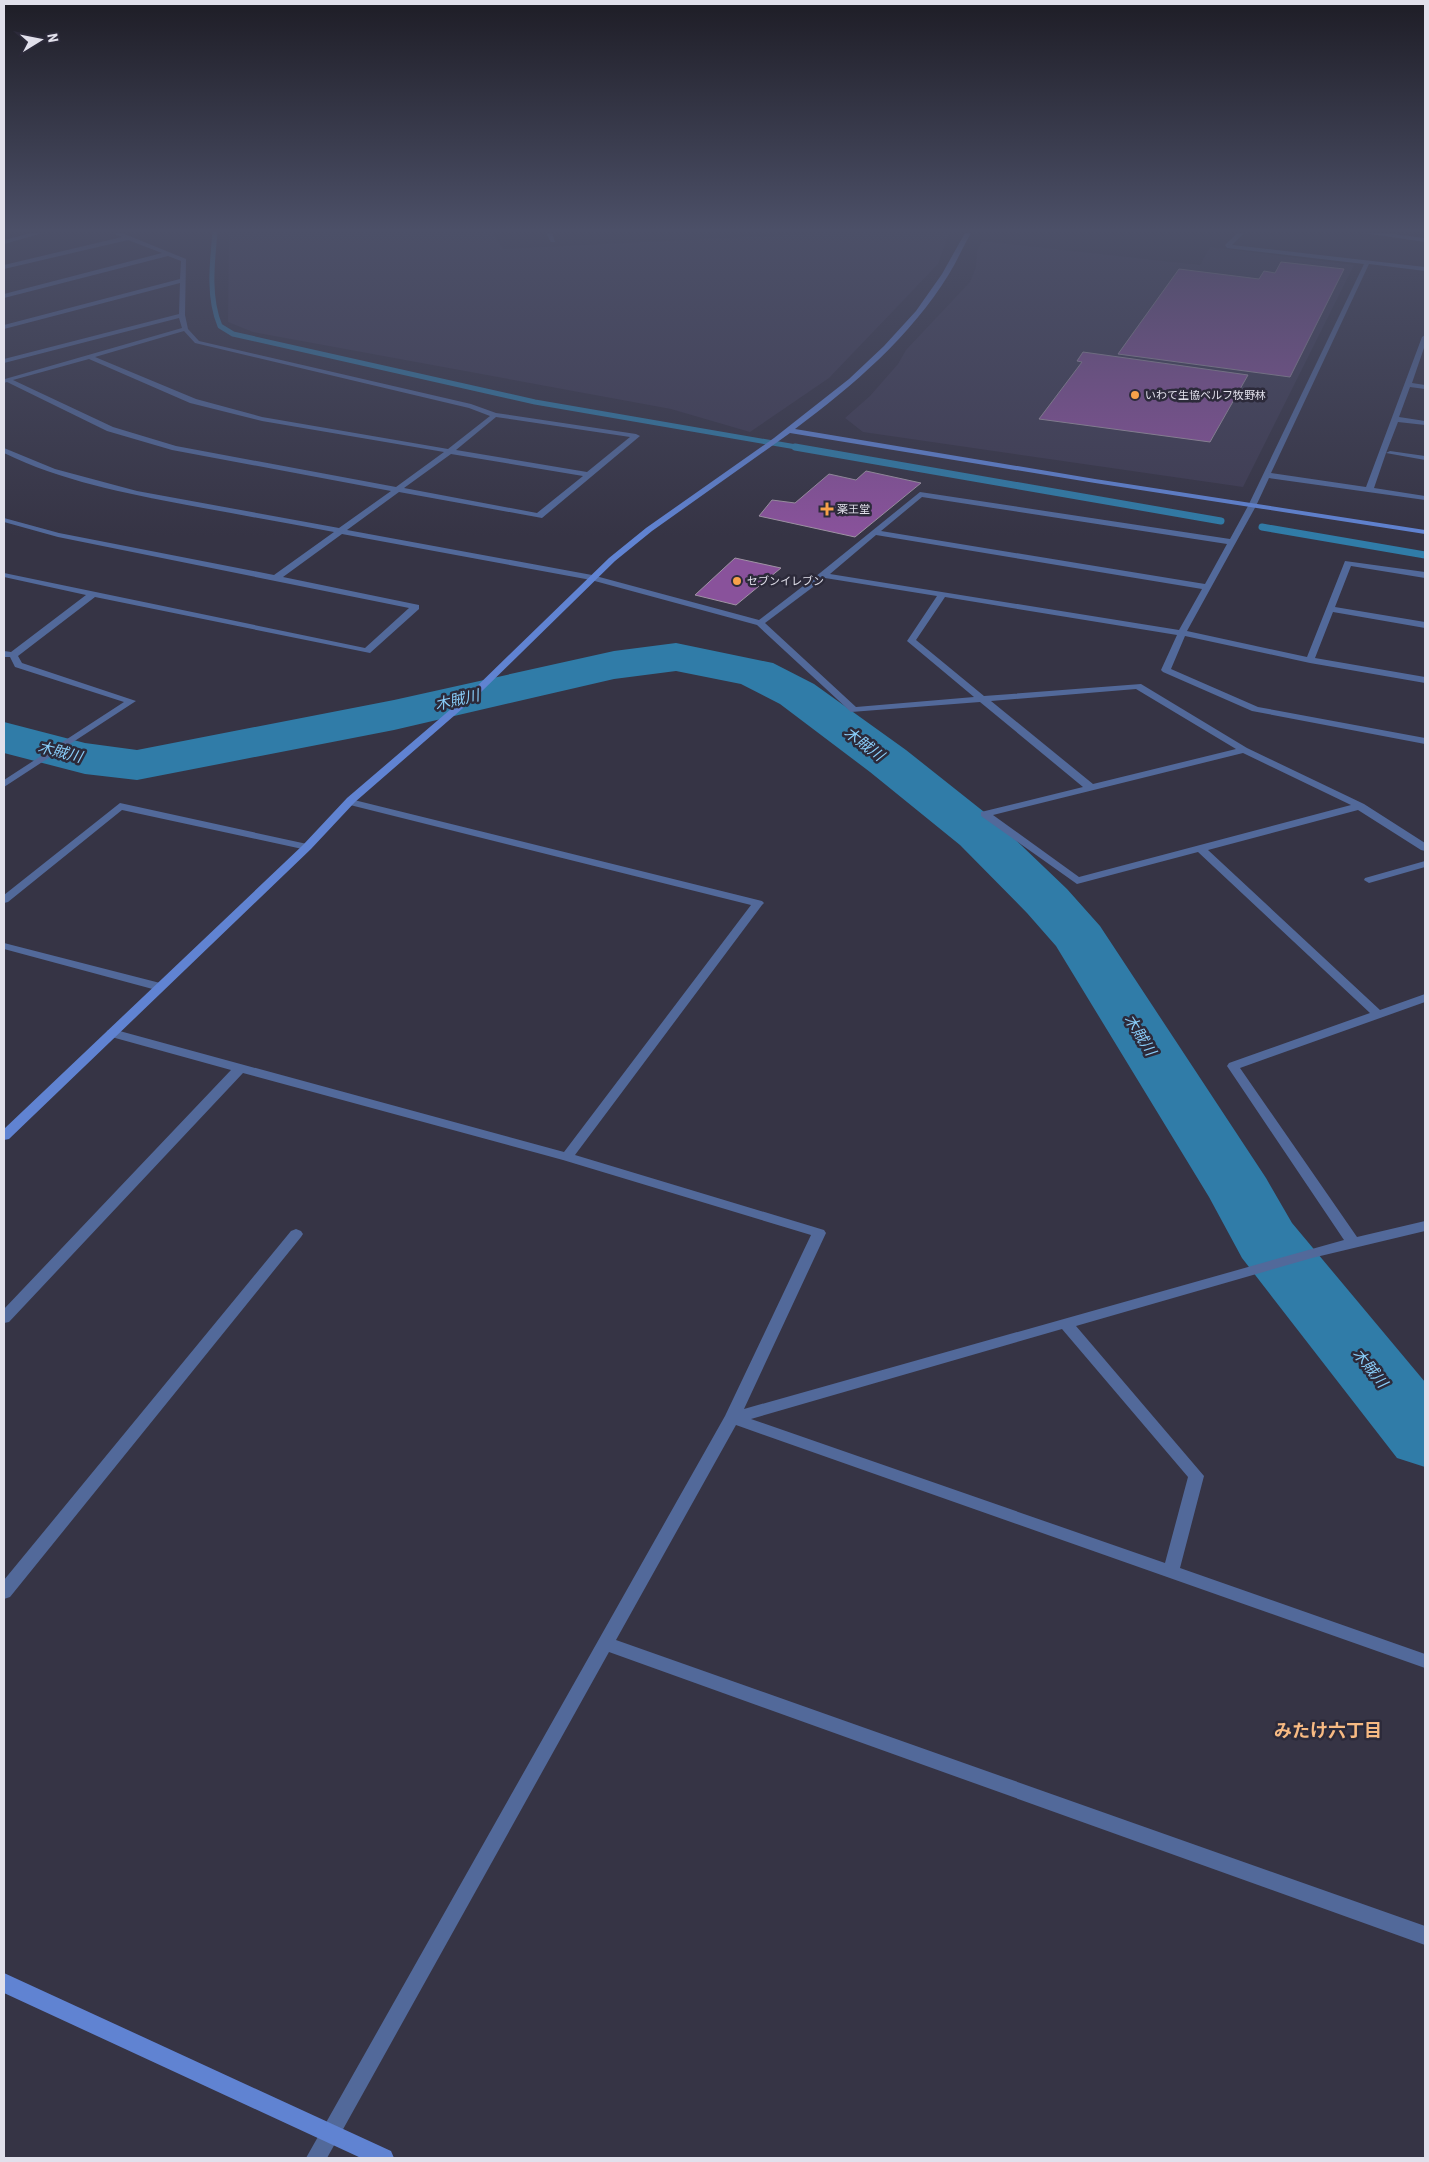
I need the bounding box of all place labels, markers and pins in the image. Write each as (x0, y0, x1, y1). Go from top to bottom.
marker: いわて生協ベルフ牧野林 (1129, 389, 1141, 401)
place label: いわて生協ベルフ牧野林 (1145, 389, 1266, 402)
marker: 薬王堂 (821, 503, 833, 515)
place label: 薬王堂 (837, 503, 870, 516)
marker: セブンイレブン (731, 575, 743, 587)
place label: セブンイレブン (747, 575, 824, 588)

